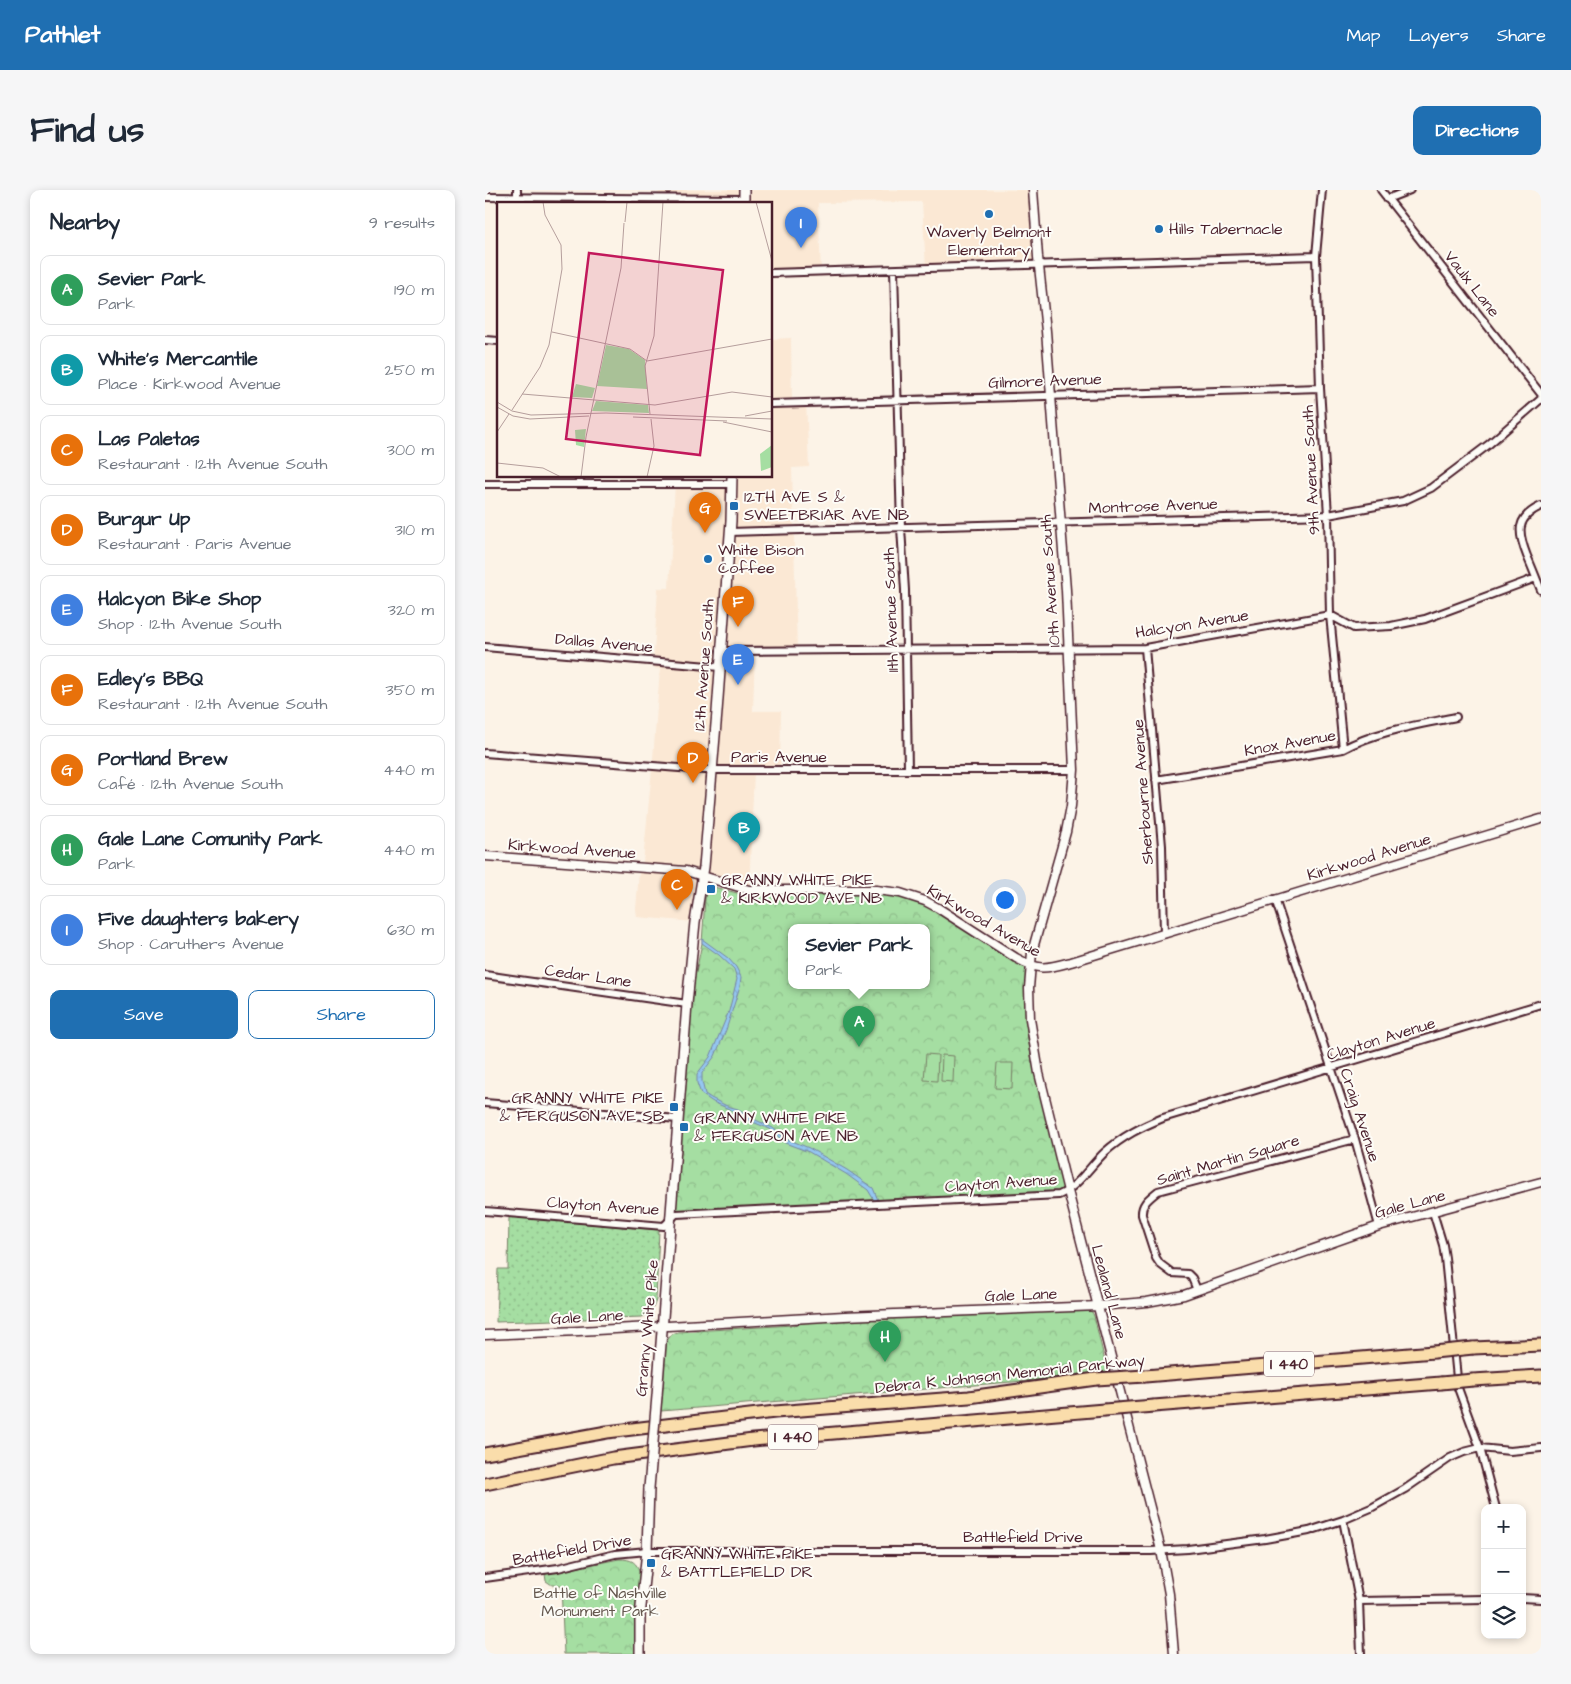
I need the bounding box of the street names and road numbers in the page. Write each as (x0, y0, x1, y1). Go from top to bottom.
street label: Vaulx Lane (1439, 246, 1505, 322)
street label: Gilmore Avenue (988, 368, 1102, 394)
street label: 9th Avenue South (1297, 404, 1325, 536)
street label: Montrose Avenue (1088, 493, 1218, 519)
street label: 10th Avenue South (1034, 514, 1066, 648)
street label: 11th Avenue South (878, 547, 904, 673)
street label: 12th Avenue South (688, 598, 720, 732)
street label: Halcyon Avenue (1134, 604, 1251, 645)
street label: Dallas Avenue (554, 628, 654, 658)
street label: Sherbourne Avenue (1127, 718, 1159, 865)
street label: Knox Avenue (1242, 724, 1338, 762)
street label: Paris Avenue (731, 746, 827, 768)
street label: Kirkwood Avenue (1304, 828, 1434, 886)
street label: Kirkwood Avenue (507, 834, 637, 864)
street label: Kirkwood Avenue (923, 879, 1045, 963)
street label: Cedar Lane (543, 959, 633, 993)
street label: Clayton Avenue (1324, 1012, 1439, 1067)
street label: Craig Avenue (1334, 1065, 1386, 1165)
street label: Saint Martin Square (1154, 1129, 1302, 1191)
street label: Clayton Avenue (944, 1168, 1058, 1199)
street label: Gale Lane (1372, 1184, 1448, 1224)
street label: Clayton Avenue (546, 1191, 660, 1222)
street label: Lealand Lane (1086, 1242, 1132, 1342)
street label: Granny White Pike (630, 1258, 665, 1397)
street label: Gale Lane (984, 1283, 1058, 1307)
street label: Gale Lane (550, 1304, 624, 1330)
street label: Debra K Johnson Memorial Parkway (874, 1349, 1146, 1400)
road number: I 440 (1264, 1352, 1314, 1376)
road number: I 440 (768, 1424, 818, 1450)
street label: Battlefield Drive (963, 1526, 1083, 1548)
street label: Battlefield Drive (511, 1529, 633, 1571)

